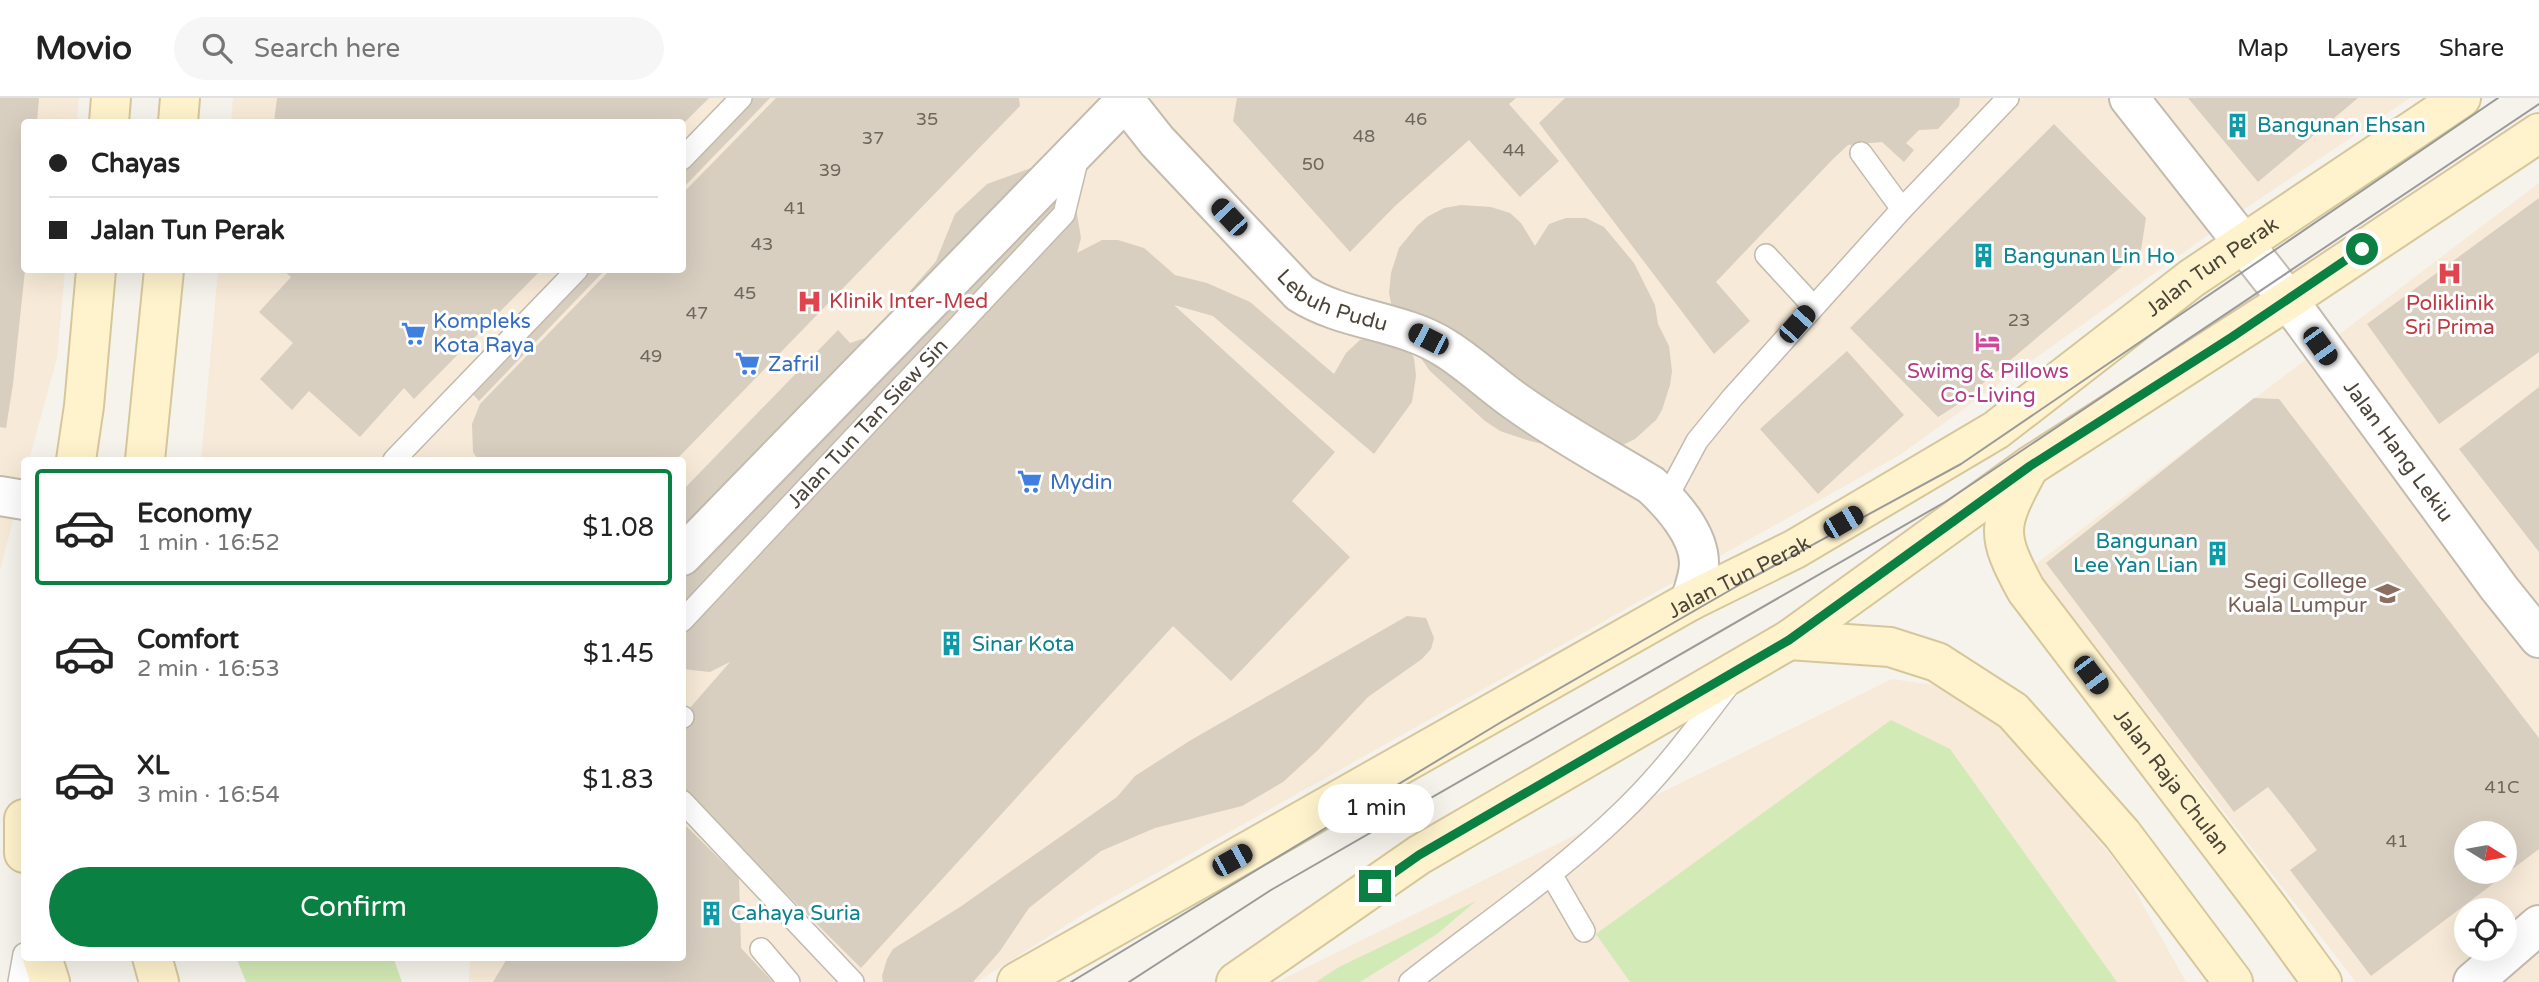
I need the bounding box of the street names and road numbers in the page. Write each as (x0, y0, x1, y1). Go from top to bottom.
street label: Jalan Tun Perak (2141, 212, 2283, 322)
street label: Lebuh Pudu (1271, 264, 1390, 337)
street label: Jalan Tun Tan Siew Sin (782, 334, 953, 514)
street label: Jalan Hang Lekiu (2338, 375, 2458, 527)
street label: Jalan Tun Perak (1664, 531, 1815, 624)
street label: Jalan Raja Chulan (2108, 704, 2235, 859)

